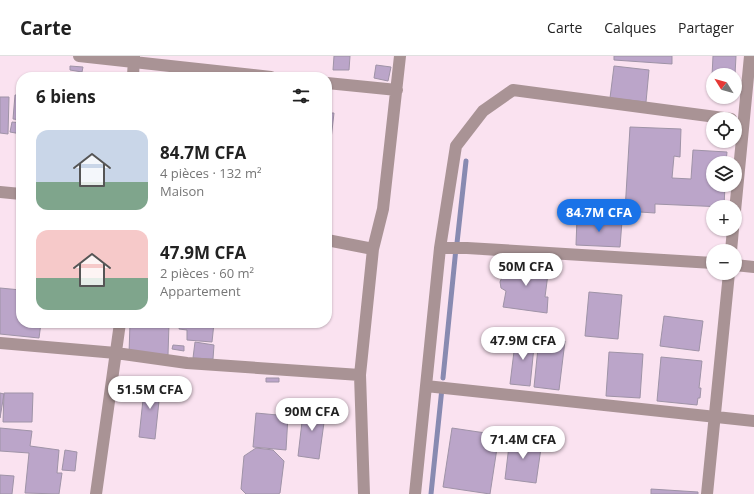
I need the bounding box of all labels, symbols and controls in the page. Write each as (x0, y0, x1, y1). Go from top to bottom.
text: Carte (20, 15, 72, 41)
text: Carte (547, 18, 582, 37)
text: Calques (604, 18, 656, 37)
text: Partager (678, 18, 734, 37)
north arrow (706, 68, 742, 104)
map controls (706, 68, 742, 280)
text: 6 biens (36, 85, 96, 108)
icon: filters (290, 85, 312, 107)
button: locate (706, 112, 742, 148)
text: 84.7M CFA (160, 141, 246, 164)
icon: home (68, 146, 116, 194)
button: layers (706, 156, 742, 192)
text: 4 pièces · 132 m² (160, 164, 261, 182)
text: Maison (160, 182, 204, 200)
pin: 84.7M CFA (553, 199, 645, 233)
button: + (706, 200, 742, 236)
text: 84.7M CFA (566, 203, 632, 221)
text: 47.9M CFA (160, 241, 246, 264)
button: − (706, 244, 742, 280)
icon: home (68, 246, 116, 294)
pin: 50M CFA (489, 253, 563, 287)
text: 50M CFA (499, 257, 553, 275)
text: 2 pièces · 60 m² (160, 264, 254, 282)
text: Appartement (160, 282, 241, 300)
pin: 47.9M CFA (477, 327, 569, 361)
text: 47.9M CFA (490, 331, 556, 349)
pin: 51.5M CFA (104, 376, 196, 410)
text: 51.5M CFA (117, 380, 183, 398)
pin: 90M CFA (275, 398, 349, 432)
text: 90M CFA (285, 402, 339, 420)
pin: 71.4M CFA (477, 426, 569, 460)
text: 71.4M CFA (490, 430, 556, 448)

